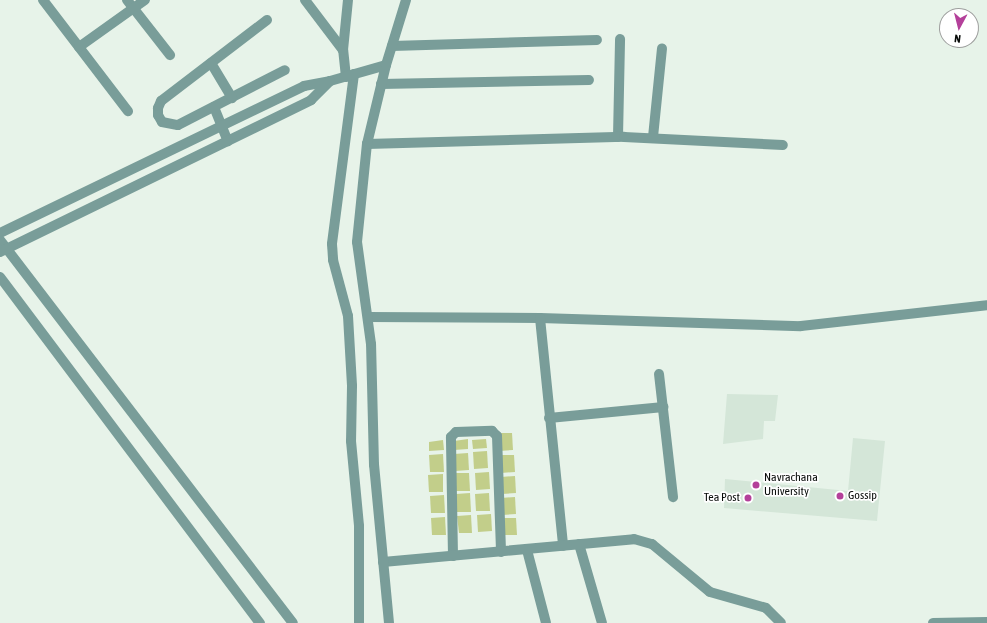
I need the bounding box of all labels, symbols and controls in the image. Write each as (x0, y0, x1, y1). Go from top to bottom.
north arrow (939, 8, 979, 48)
text: N (954, 33, 962, 45)
place label: Navrachana University (764, 471, 818, 499)
marker: Navrachana University (751, 480, 761, 490)
place label: Gossip (848, 489, 877, 503)
place label: Tea Post (704, 491, 740, 505)
marker: Gossip (835, 491, 845, 501)
marker: Tea Post (743, 493, 753, 503)

